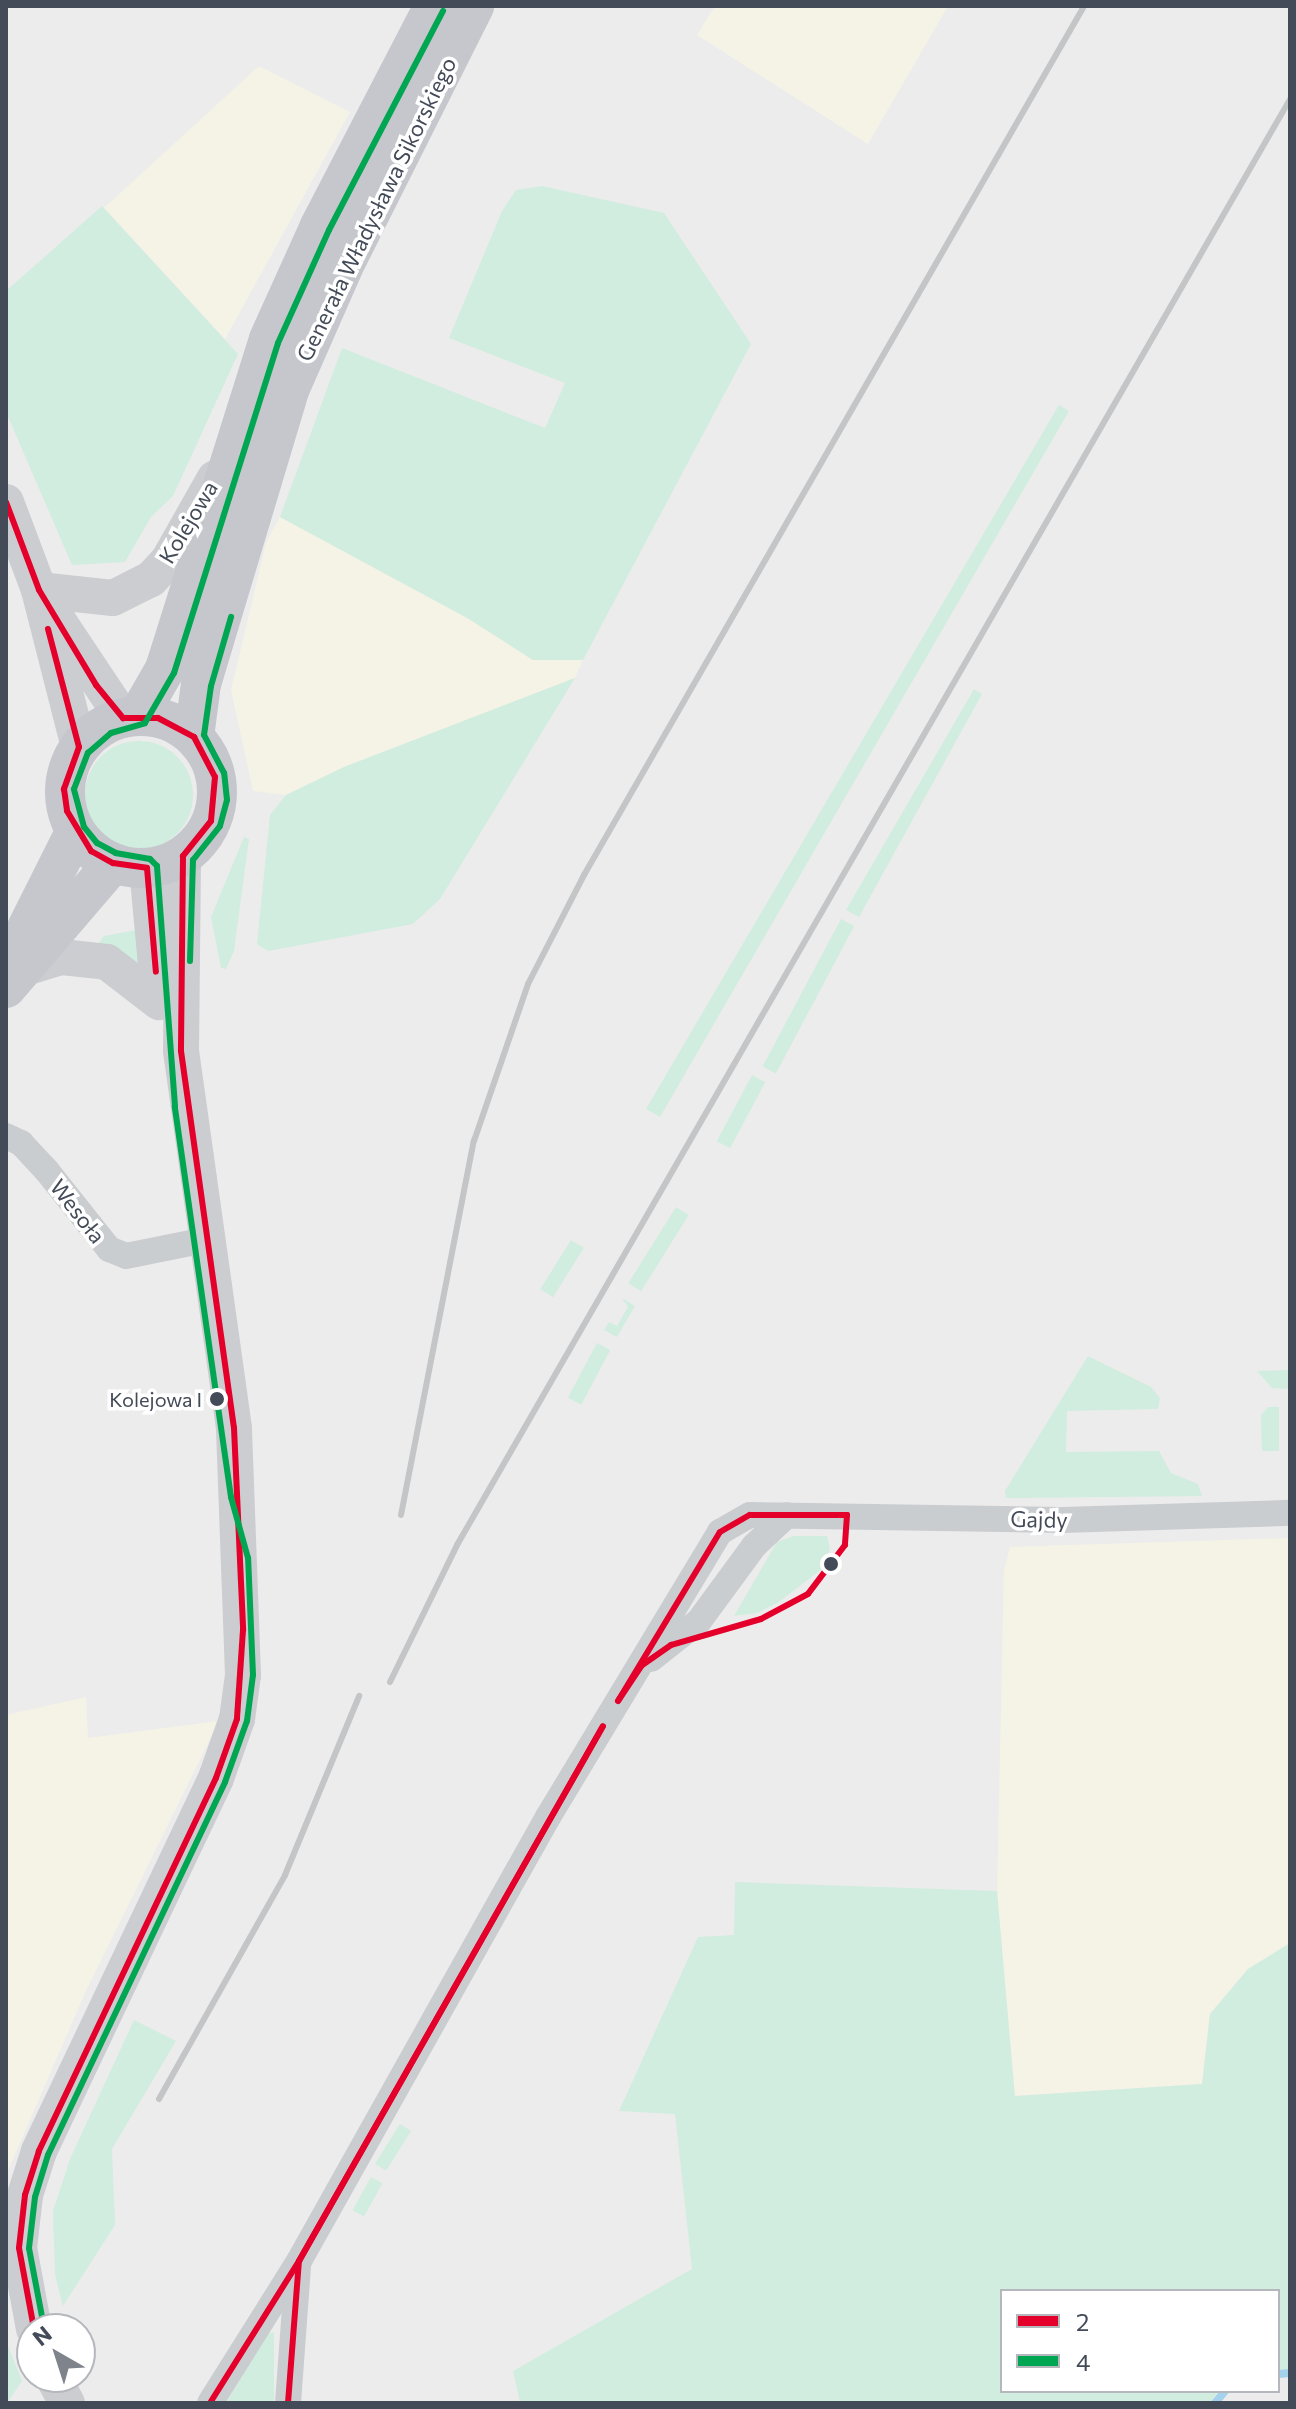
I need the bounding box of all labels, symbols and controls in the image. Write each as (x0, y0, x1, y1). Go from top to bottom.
street label: Generała Władysława Sikorskiego (291, 53, 461, 365)
street label: Kolejowa (153, 476, 223, 568)
street label: Wesoła (45, 1174, 111, 1248)
place label: Kolejowa I (109, 1387, 202, 1411)
marker: Kolejowa I (209, 1391, 225, 1407)
street label: Gajdy (1010, 1505, 1068, 1533)
unlabelled marker (823, 1556, 839, 1572)
legend (1000, 2289, 1280, 2393)
text: 2 (1076, 2307, 1089, 2336)
north arrow (16, 2313, 96, 2393)
text: N (27, 2320, 57, 2351)
text: 4 (1076, 2347, 1090, 2376)

